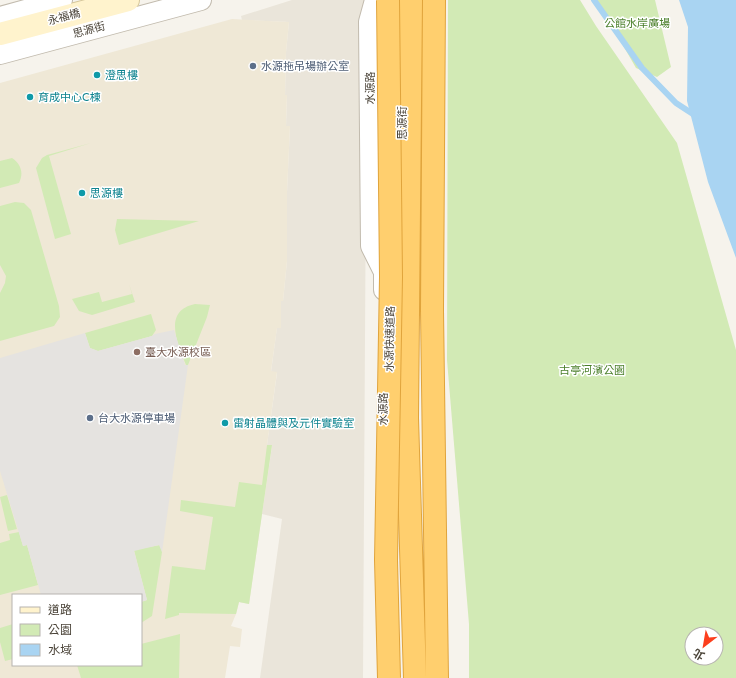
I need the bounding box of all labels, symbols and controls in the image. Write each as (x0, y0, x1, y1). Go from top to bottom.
street label: 永福橋 (46, 6, 82, 28)
park label: 公館水岸廣場 (604, 17, 670, 30)
street label: 思源街 (71, 19, 107, 41)
place label: 水源拖吊場辦公室 (261, 60, 349, 73)
marker: 水源拖吊場辦公室 (248, 61, 258, 71)
place label: 澄思樓 (105, 69, 138, 82)
marker: 澄思樓 (92, 70, 102, 80)
street label: 水源路 (364, 72, 377, 105)
place label: 育成中心C棟 (38, 91, 101, 104)
marker: 育成中心C棟 (25, 92, 35, 102)
street label: 思源街 (396, 107, 409, 140)
place label: 思源樓 (90, 187, 123, 200)
marker: 思源樓 (77, 188, 87, 198)
street label: 水源快速道路 (383, 306, 397, 372)
place label: 臺大水源校區 (145, 346, 211, 359)
marker: 臺大水源校區 (132, 347, 142, 357)
park label: 古亭河濱公園 (559, 364, 625, 377)
street label: 水源路 (377, 393, 390, 426)
place label: 台大水源停車場 (98, 412, 175, 425)
marker: 台大水源停車場 (85, 413, 95, 423)
place label: 雷射晶體與及元件實驗室 (233, 417, 354, 430)
marker: 雷射晶體與及元件實驗室 (220, 418, 230, 428)
legend (12, 594, 142, 666)
text: 道路 (48, 603, 72, 617)
text: 公園 (48, 623, 72, 637)
north arrow (684, 626, 724, 666)
text: 水域 (48, 643, 72, 657)
text: 北 (691, 646, 707, 663)

